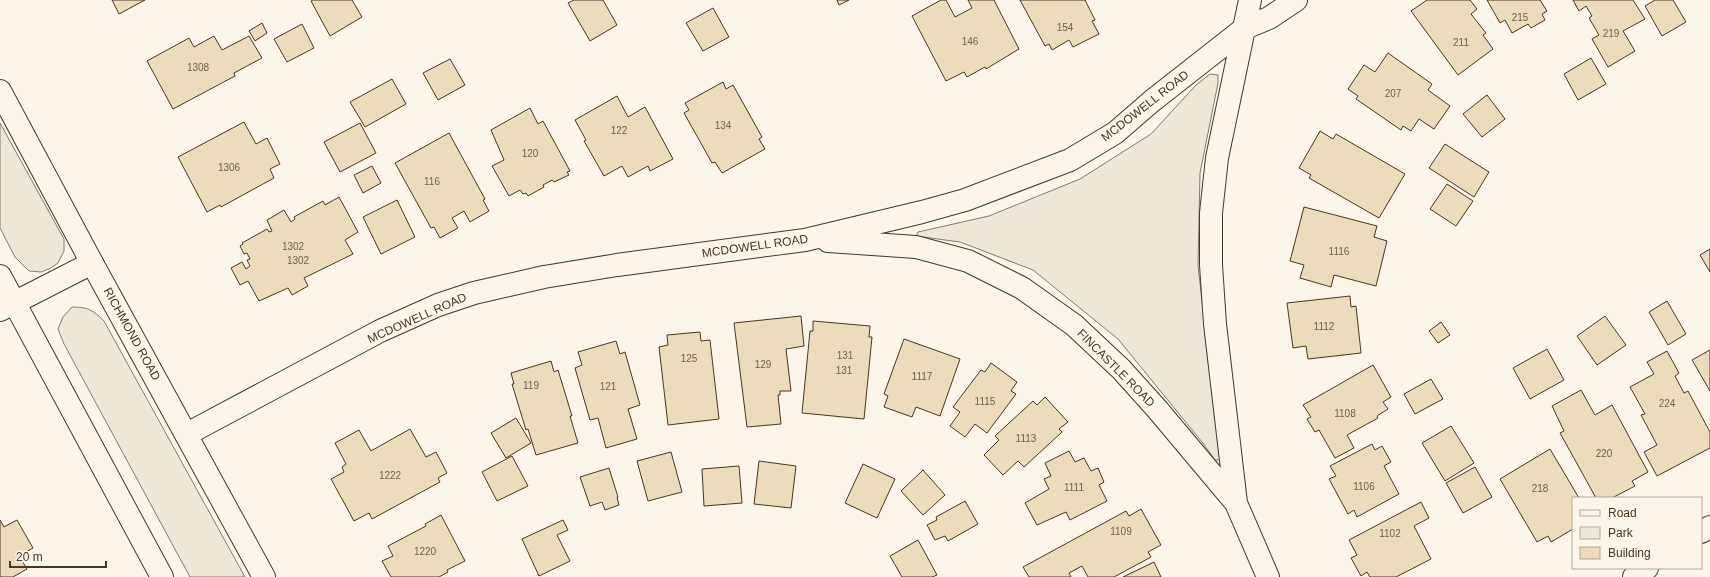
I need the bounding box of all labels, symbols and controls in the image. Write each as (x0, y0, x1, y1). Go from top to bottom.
house number: 215 (1512, 12, 1529, 23)
house number: 154 (1057, 22, 1074, 33)
house number: 219 (1603, 28, 1620, 39)
house number: 146 (962, 36, 979, 47)
house number: 211 (1453, 37, 1469, 48)
house number: 1308 (187, 62, 210, 73)
street label: MCDOWELL ROAD (1099, 67, 1192, 144)
house number: 207 (1385, 88, 1402, 99)
house number: 134 (715, 120, 732, 131)
house number: 122 (611, 125, 628, 136)
house number: 120 (522, 148, 539, 159)
house number: 1306 (218, 162, 241, 173)
house number: 116 (424, 176, 440, 187)
street label: MCDOWELL ROAD (701, 232, 809, 260)
house number: 1302 (282, 241, 305, 252)
house number: 1116 (1329, 246, 1350, 257)
house number: 1302 (287, 255, 310, 266)
street label: RICHMOND ROAD (101, 285, 163, 383)
street label: MCDOWELL ROAD (365, 290, 469, 346)
house number: 1112 (1314, 321, 1335, 332)
street label: FINCASTLE ROAD (1074, 326, 1158, 410)
house number: 131 (837, 350, 854, 361)
house number: 125 (681, 353, 698, 364)
house number: 129 (755, 359, 772, 370)
house number: 131 (836, 365, 853, 376)
house number: 1117 (912, 371, 933, 382)
house number: 119 (523, 380, 539, 391)
house number: 121 (600, 381, 617, 392)
house number: 1115 (975, 396, 996, 407)
house number: 224 (1659, 398, 1676, 409)
house number: 1108 (1334, 408, 1356, 419)
house number: 1113 (1016, 433, 1037, 444)
house number: 220 (1596, 448, 1613, 459)
house number: 1222 (379, 470, 402, 481)
house number: 1106 (1353, 481, 1375, 492)
house number: 1111 (1064, 482, 1084, 493)
house number: 218 (1532, 483, 1549, 494)
legend (1572, 497, 1702, 569)
text: Road (1608, 506, 1637, 520)
house number: 1109 (1110, 526, 1132, 537)
text: Park (1608, 526, 1634, 540)
house number: 1102 (1379, 528, 1401, 539)
scale bar (10, 543, 106, 569)
house number: 1220 (414, 546, 437, 557)
text: Building (1608, 546, 1651, 560)
text: 20 m (16, 550, 43, 564)

